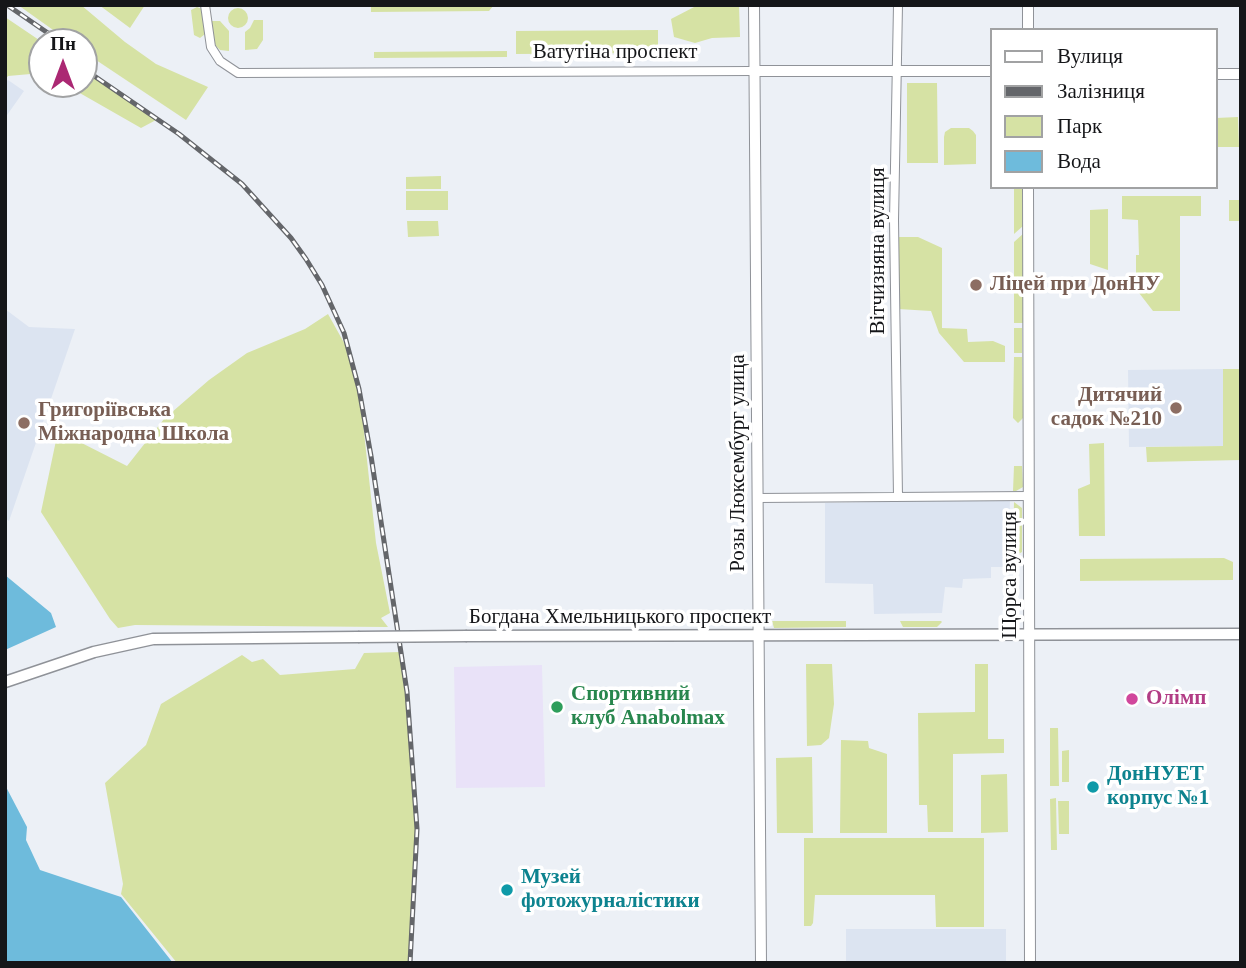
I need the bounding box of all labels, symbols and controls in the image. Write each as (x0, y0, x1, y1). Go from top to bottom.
north arrow (28, 28, 98, 98)
legend (990, 28, 1218, 189)
text: Пн (50, 33, 76, 54)
street label: Ватутіна проспект (533, 39, 697, 65)
text: Вулиця (1057, 44, 1123, 68)
text: Залізниця (1057, 79, 1145, 103)
text: Парк (1057, 114, 1102, 138)
text: Вода (1057, 149, 1101, 173)
street label: Вітчизняна вулиця (865, 167, 891, 335)
place label: Ліцей при ДонНУ (990, 272, 1160, 298)
marker: Ліцей при ДонНУ (968, 277, 984, 293)
street label: Розы Люксембург улица (725, 354, 751, 572)
place label: Дитячий садок №210 (1051, 383, 1162, 433)
place label: Григоріївська Міжнародна Школа (38, 398, 229, 448)
marker: Дитячий садок №210 (1168, 400, 1184, 416)
marker: Григоріївська Міжнародна Школа (16, 415, 32, 431)
street label: Щорса вулиця (997, 511, 1023, 639)
street label: Богдана Хмельницького проспект (469, 604, 771, 630)
place label: Спортивний клуб Anabolmax (571, 682, 725, 732)
place label: Олімп (1146, 686, 1206, 712)
marker: Олімп (1124, 691, 1140, 707)
marker: Спортивний клуб Anabolmax (549, 699, 565, 715)
place label: ДонНУЕТ корпус №1 (1107, 762, 1209, 812)
marker: ДонНУЕТ корпус №1 (1085, 779, 1101, 795)
place label: Музей фотожурналістики (521, 865, 700, 915)
marker: Музей фотожурналістики (499, 882, 515, 898)

